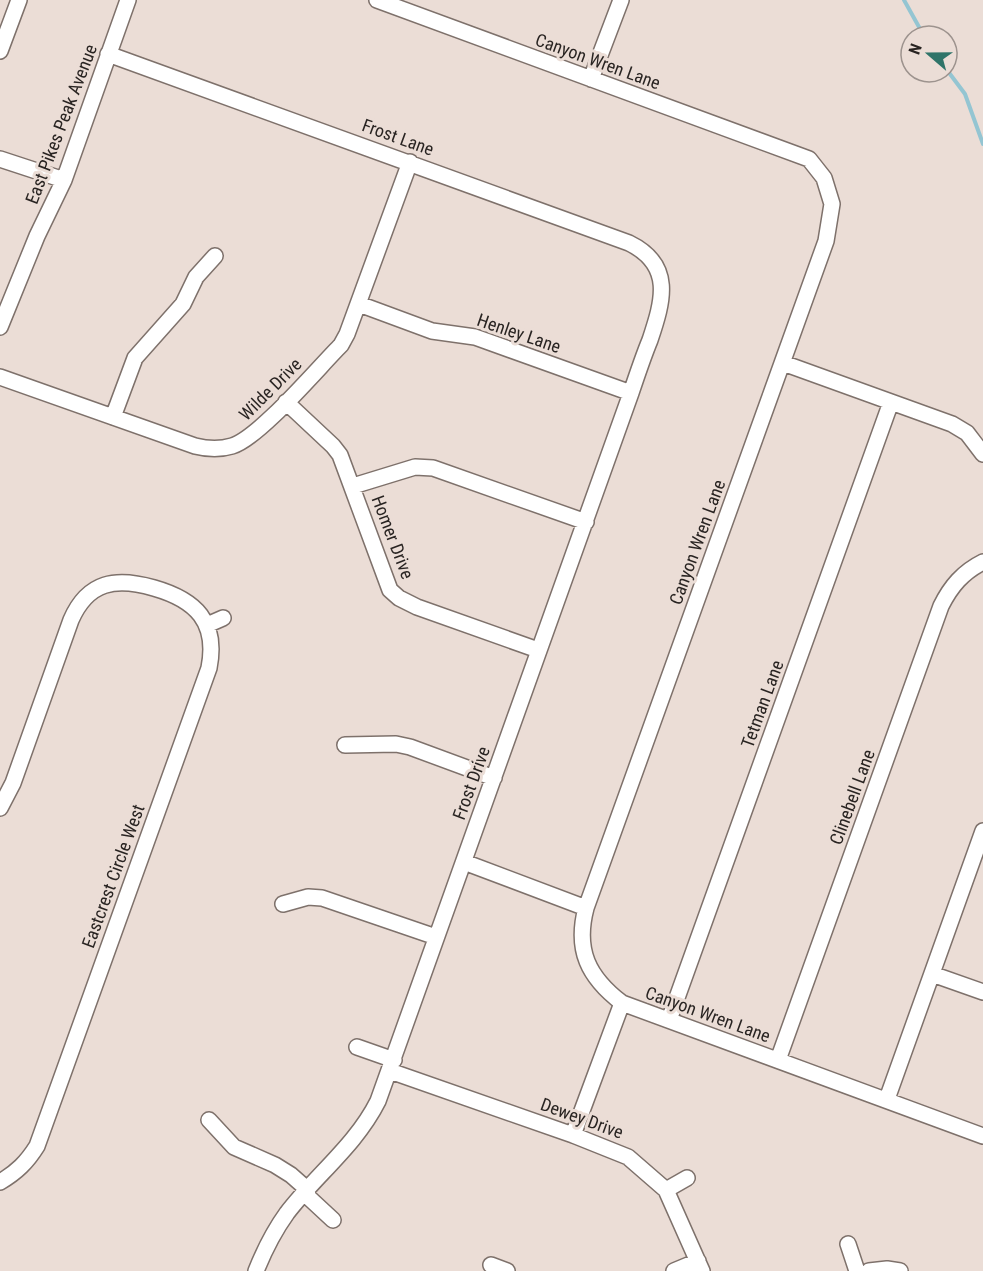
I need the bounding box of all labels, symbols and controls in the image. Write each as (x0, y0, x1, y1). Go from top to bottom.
north arrow (899, 24, 959, 84)
street label: Canyon Wren Lane (533, 29, 663, 93)
street label: East Pikes Peak Avenue (21, 41, 101, 207)
text: N (905, 41, 926, 57)
street label: Frost Lane (359, 114, 437, 160)
street label: Henley Lane (475, 309, 563, 357)
street label: Wilde Drive (235, 354, 305, 424)
street label: Canyon Wren Lane (665, 477, 729, 607)
street label: Homer Drive (367, 492, 419, 582)
street label: Tetman Lane (736, 657, 788, 751)
street label: Frost Drive (448, 744, 494, 822)
street label: Clinebell Lane (825, 747, 879, 847)
street label: Eastcrest Circle West (77, 801, 149, 951)
street label: Canyon Wren Lane (643, 982, 773, 1046)
street label: Dewey Drive (538, 1093, 626, 1143)

